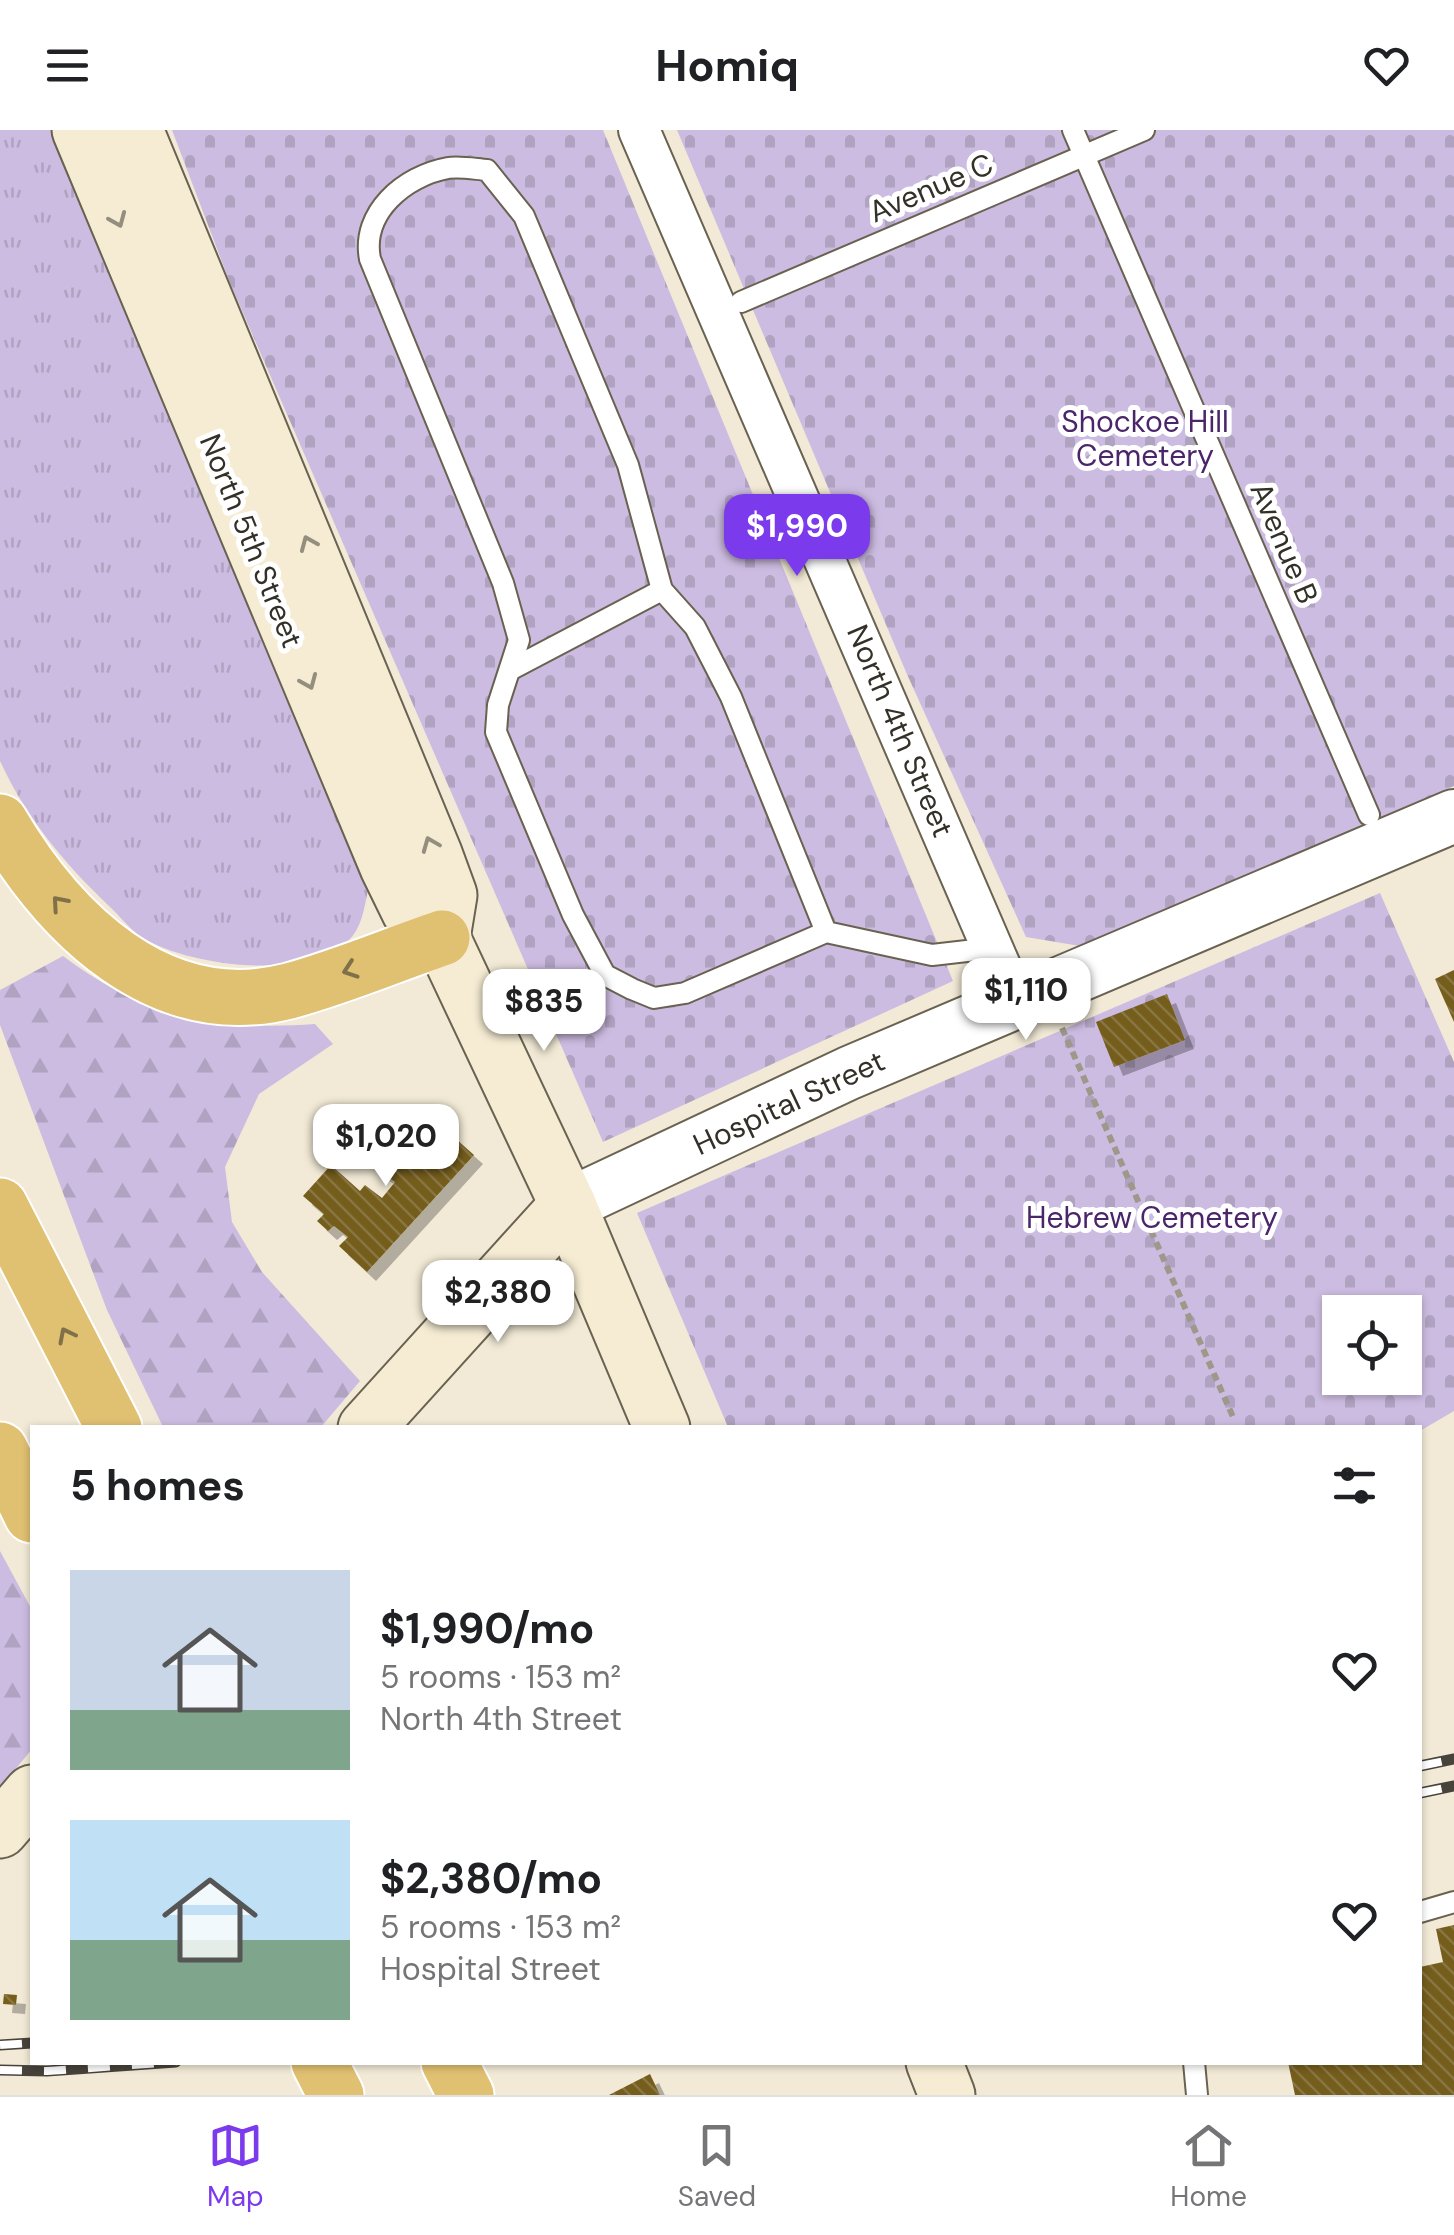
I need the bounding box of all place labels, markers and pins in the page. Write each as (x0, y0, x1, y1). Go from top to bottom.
pin: $1,990 (716, 494, 878, 579)
pin: $1,110 (945, 958, 1107, 1043)
pin: $835 (485, 969, 603, 1054)
pin: $1,020 (305, 1104, 467, 1189)
pin: $2,380 (417, 1260, 579, 1345)

